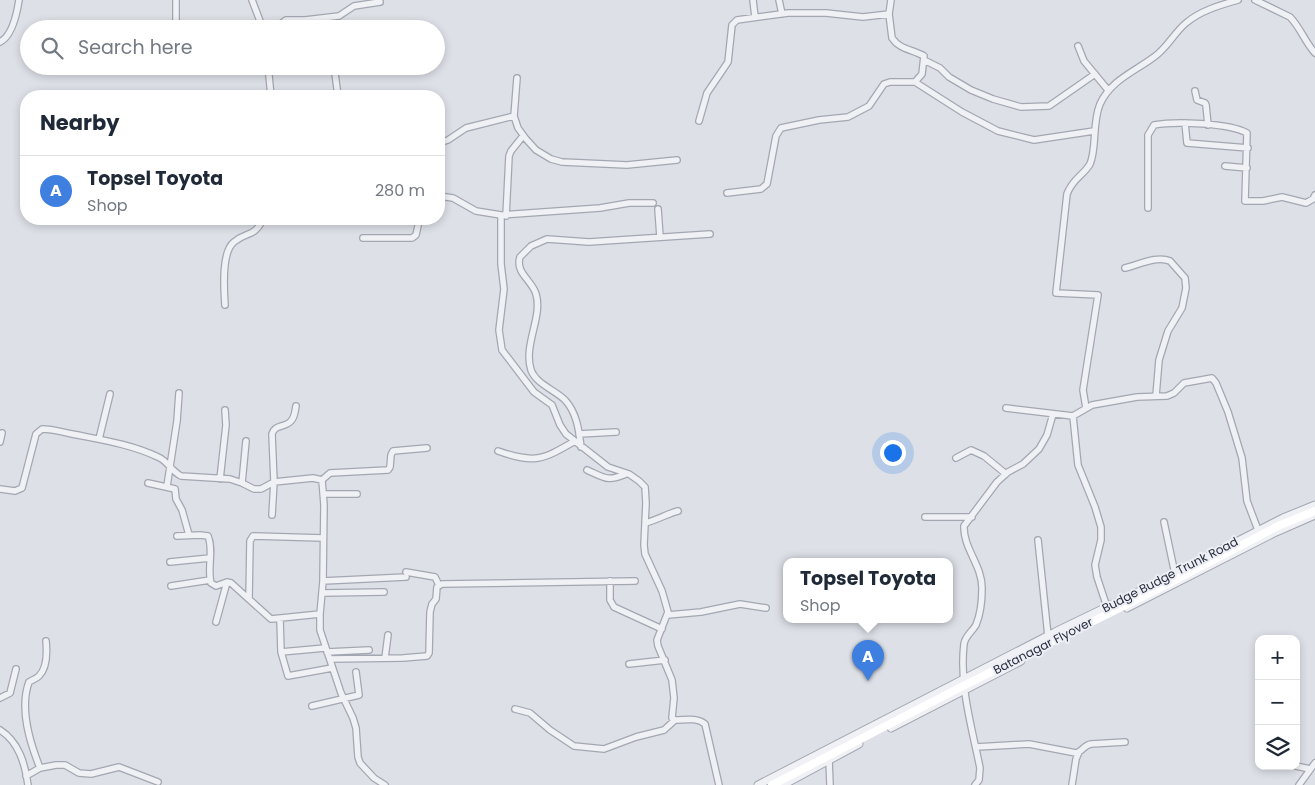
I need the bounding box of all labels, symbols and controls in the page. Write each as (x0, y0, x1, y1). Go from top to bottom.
search box (20, 20, 445, 75)
icon: search (38, 34, 66, 62)
text: Search here (78, 34, 192, 61)
text: Nearby (40, 108, 120, 137)
text: Topsel Toyota (87, 165, 223, 192)
text: A (50, 179, 62, 202)
text: 280 m (375, 179, 425, 202)
text: Shop (87, 194, 128, 217)
your location (880, 440, 906, 466)
street label: Budge Budge Trunk Road (1099, 533, 1241, 616)
popup (783, 558, 953, 623)
text: Topsel Toyota (800, 565, 936, 592)
text: Shop (800, 594, 841, 617)
street label: Batanagar Flyover (990, 613, 1096, 678)
map controls (1255, 635, 1300, 770)
button: + (1255, 635, 1300, 680)
pin: A (852, 640, 884, 681)
button: − (1255, 680, 1300, 725)
button: layers (1255, 725, 1300, 770)

